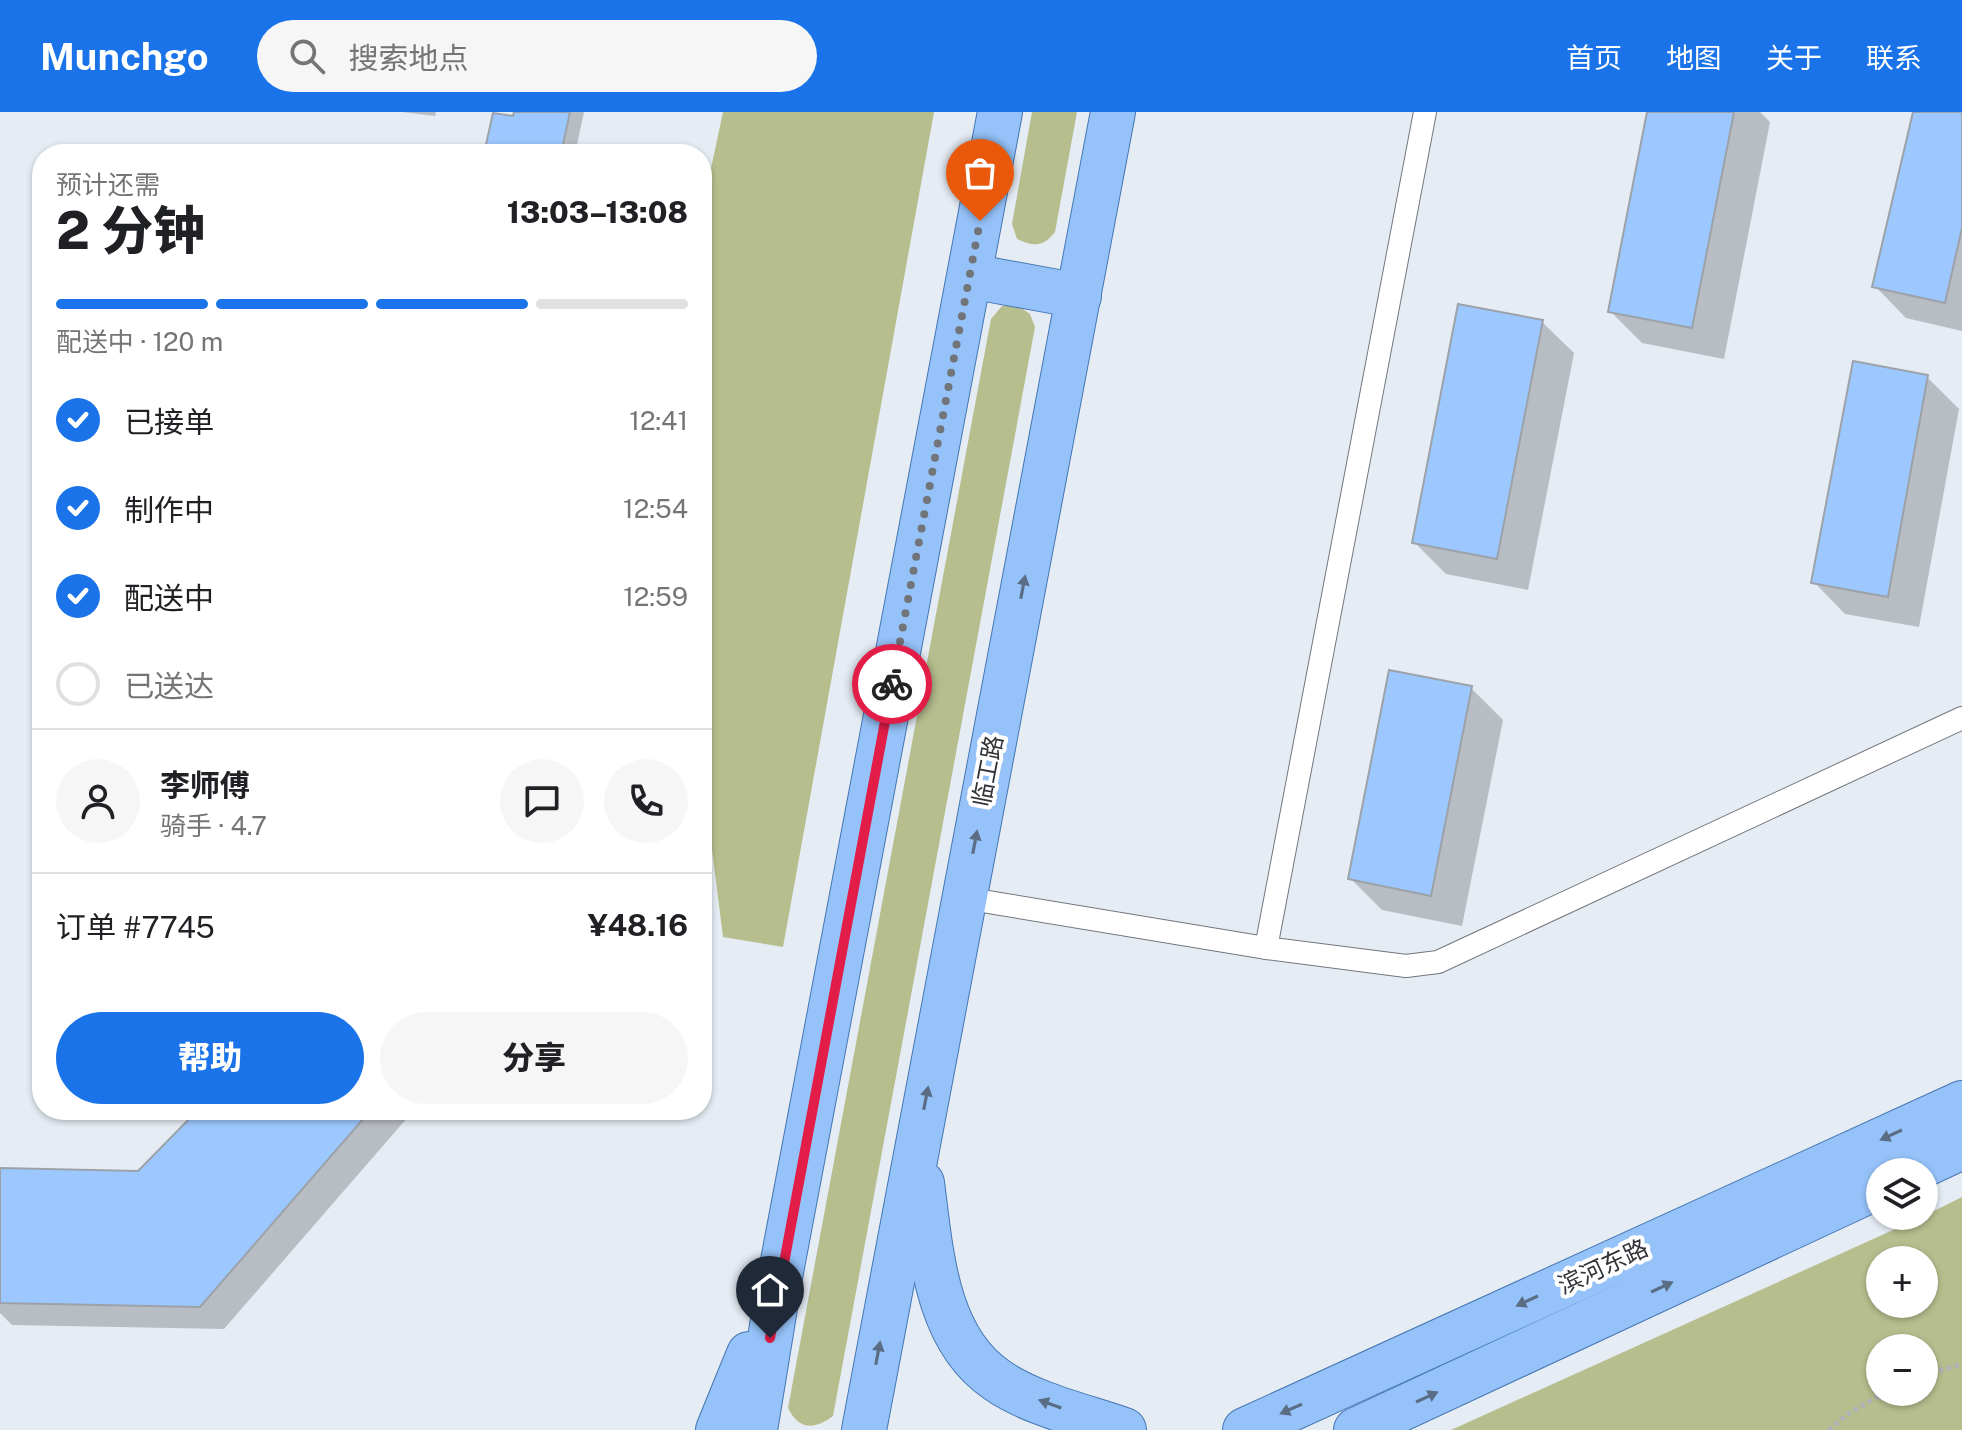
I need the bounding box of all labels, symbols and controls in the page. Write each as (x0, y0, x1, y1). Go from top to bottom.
search box (257, 20, 817, 92)
text: Munchgo (40, 34, 209, 79)
icon: search (285, 34, 329, 78)
text: 搜索地点 (349, 40, 469, 76)
text: 首页 (1566, 41, 1622, 74)
text: 地图 (1666, 41, 1722, 74)
text: 关于 (1766, 41, 1822, 74)
text: 联系 (1866, 41, 1922, 74)
pin (946, 139, 1014, 221)
icon: bag (958, 151, 1002, 195)
text: 预计还需 (56, 169, 160, 200)
text: 13:03–13:08 (507, 194, 688, 230)
text: 2 分钟 (56, 200, 205, 261)
text: 配送中 · 120 m (56, 326, 223, 357)
icon: check (56, 398, 100, 442)
text: 已接单 (124, 404, 214, 440)
text: 12:41 (629, 405, 688, 436)
icon: check (56, 486, 100, 530)
text: 制作中 (124, 492, 214, 528)
text: 12:54 (623, 493, 688, 524)
icon: check (56, 574, 100, 618)
one-way arrow (1018, 574, 1030, 599)
text: 配送中 (124, 580, 214, 616)
text: 12:59 (623, 581, 688, 612)
courier (852, 644, 932, 724)
icon: bike (870, 662, 914, 706)
text: 已送达 (124, 668, 214, 704)
street label: 临工路 (966, 733, 1008, 809)
button: person (56, 759, 140, 843)
button: chat (500, 759, 584, 843)
button: phone (604, 759, 688, 843)
text: 李师傅 (160, 767, 250, 803)
text: 骑手 · 4.7 (160, 810, 267, 841)
one-way arrow (969, 830, 981, 855)
text: ¥48.16 (588, 907, 688, 943)
text: 订单 #7745 (56, 909, 215, 945)
button: 帮助 (56, 1012, 364, 1104)
button: 分享 (380, 1012, 688, 1104)
one-way arrow (920, 1085, 932, 1110)
one-way arrow (1879, 1128, 1903, 1142)
map controls (1866, 1158, 1938, 1406)
button: layers (1866, 1158, 1938, 1230)
street label: 滨河东路 (1553, 1233, 1652, 1299)
button: + (1866, 1246, 1938, 1318)
pin (736, 1256, 804, 1338)
icon: home (748, 1268, 792, 1312)
one-way arrow (1651, 1280, 1674, 1294)
one-way arrow (1515, 1295, 1539, 1308)
button: − (1866, 1334, 1938, 1406)
one-way arrow (873, 1341, 885, 1366)
one-way arrow (1415, 1390, 1438, 1404)
one-way arrow (1038, 1397, 1062, 1410)
one-way arrow (1279, 1402, 1302, 1416)

